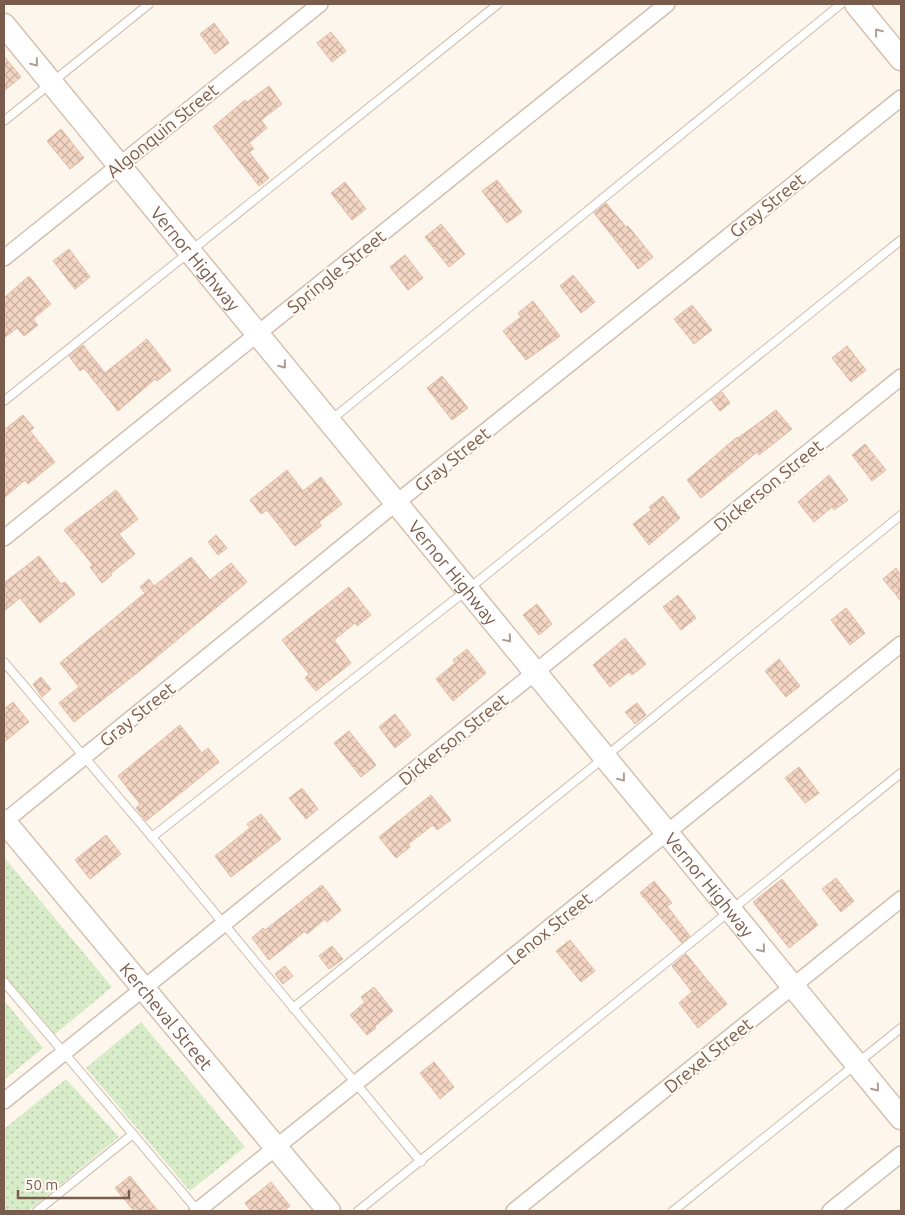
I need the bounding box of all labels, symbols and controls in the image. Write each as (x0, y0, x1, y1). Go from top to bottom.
one-way arrow (875, 28, 884, 37)
one-way arrow (29, 57, 37, 66)
street label: Algonquin Street (102, 79, 222, 181)
street label: Gray Street (725, 169, 809, 241)
street label: Vernor Highway (147, 202, 244, 315)
street label: Springle Street (283, 225, 389, 317)
one-way arrow (277, 359, 285, 368)
street label: Gray Street (410, 423, 494, 495)
street label: Dickerson Street (710, 435, 826, 535)
street label: Vernor Highway (405, 516, 502, 629)
one-way arrow (503, 633, 511, 642)
street label: Gray Street (95, 678, 179, 750)
street label: Dickerson Street (395, 689, 511, 789)
one-way arrow (617, 773, 626, 782)
street label: Vernor Highway (661, 828, 758, 941)
street label: Lenox Street (503, 888, 595, 968)
one-way arrow (756, 943, 765, 952)
street label: Kercheval Street (116, 959, 217, 1074)
street label: Drexel Street (660, 1013, 756, 1097)
one-way arrow (871, 1082, 880, 1091)
scale bar (18, 1168, 129, 1200)
text: 50 m (25, 1176, 58, 1193)

